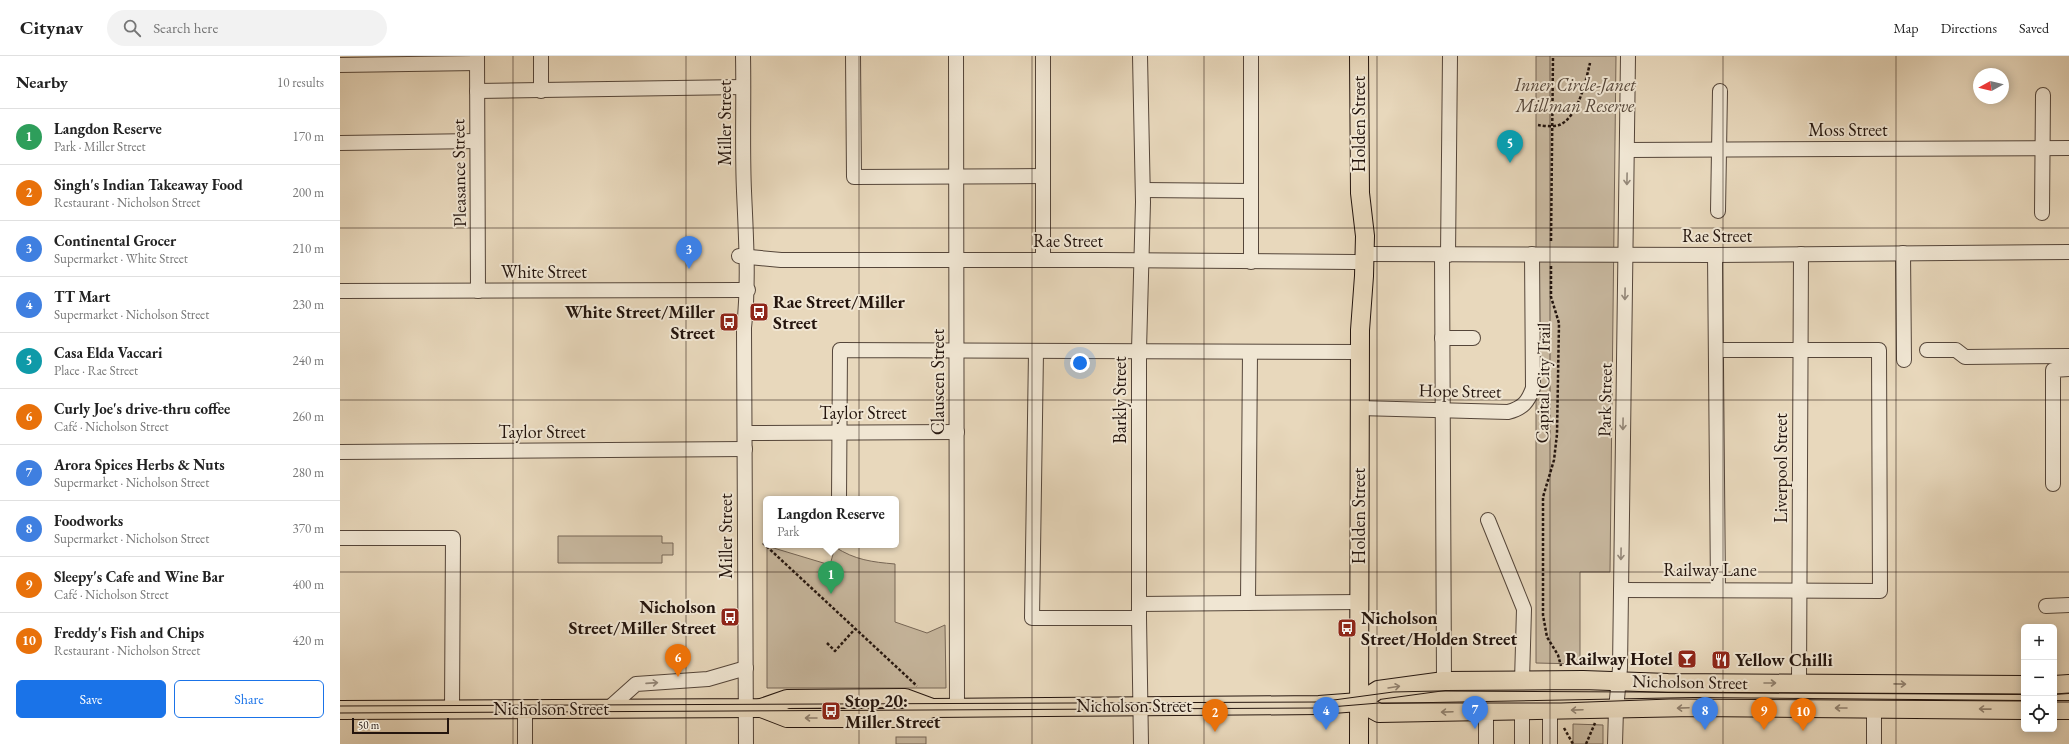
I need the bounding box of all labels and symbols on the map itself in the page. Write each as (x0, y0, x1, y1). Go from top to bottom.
north arrow (1973, 68, 2009, 104)
park label: Inner Circle-Janet Millman Reserve (1514, 73, 1636, 117)
street label: Holden Street (1347, 75, 1370, 172)
street label: Miller Street (713, 80, 736, 166)
street label: Pleasance Street (446, 118, 471, 227)
street label: Moss Street (1808, 118, 1888, 141)
pin: 5 (1497, 130, 1523, 163)
one-way arrow (1623, 172, 1631, 185)
street label: Rae Street (1682, 224, 1752, 247)
street label: Rae Street (1033, 229, 1103, 252)
pin: 3 (676, 236, 702, 269)
street label: White Street (501, 260, 587, 283)
one-way arrow (1621, 287, 1629, 300)
place label: Rae Street/Miller Street (773, 290, 906, 334)
place label: White Street/Miller Street (565, 300, 716, 344)
bus stop icon: Rae Street/Miller Street (748, 301, 770, 323)
bus stop icon: White Street/Miller Street (718, 311, 740, 333)
street label: Capital City Trail (1530, 322, 1555, 444)
street label: Clauscen Street (926, 329, 949, 435)
your location (1070, 353, 1090, 373)
street label: Barkly Street (1108, 356, 1131, 444)
street label: Park Street (1592, 363, 1617, 437)
street label: Hope Street (1418, 378, 1502, 403)
street label: Taylor Street (819, 401, 907, 424)
street label: Liverpool Street (1769, 413, 1792, 523)
one-way arrow (1619, 417, 1627, 430)
street label: Taylor Street (498, 420, 586, 443)
street label: Holden Street (1347, 467, 1370, 564)
street label: Miller Street (714, 493, 737, 579)
one-way arrow (1617, 547, 1625, 560)
street label: Railway Lane (1663, 558, 1757, 581)
pin: 1 (818, 561, 844, 594)
place label: Nicholson Street/Miller Street (568, 595, 716, 639)
bus stop icon: Nicholson Street/Miller Street (719, 606, 741, 628)
place label: Nicholson Street/Holden Street (1361, 606, 1517, 650)
bus stop icon: Nicholson Street/Holden Street (1336, 617, 1358, 639)
pin: 6 (665, 644, 691, 677)
place label: Railway Hotel (1565, 647, 1673, 670)
bar icon: Railway Hotel (1676, 648, 1698, 670)
place label: Yellow Chilli (1735, 648, 1833, 671)
restaurant icon: Yellow Chilli (1710, 649, 1732, 671)
street label: Nicholson Street (1632, 669, 1748, 694)
one-way arrow (645, 679, 658, 686)
one-way arrow (1763, 679, 1776, 687)
one-way arrow (1893, 680, 1906, 688)
one-way arrow (1388, 683, 1401, 691)
place label: Stop 20: Miller Street (845, 689, 941, 733)
street label: Nicholson Street (1076, 694, 1192, 717)
pin: 7 (1462, 696, 1488, 729)
street label: Nicholson Street (493, 697, 609, 720)
pin: 4 (1313, 697, 1339, 730)
pin: 8 (1692, 697, 1718, 730)
pin: 9 (1751, 697, 1777, 730)
pin: 10 (1790, 698, 1816, 731)
pin: 2 (1202, 699, 1228, 732)
bus stop icon: Stop 20: Miller Street (820, 700, 842, 722)
one-way arrow (1677, 704, 1690, 711)
one-way arrow (1835, 704, 1848, 712)
one-way arrow (1979, 705, 1992, 713)
one-way arrow (1571, 706, 1584, 714)
one-way arrow (1441, 708, 1454, 716)
one-way arrow (805, 714, 818, 722)
scale bar (352, 716, 449, 735)

